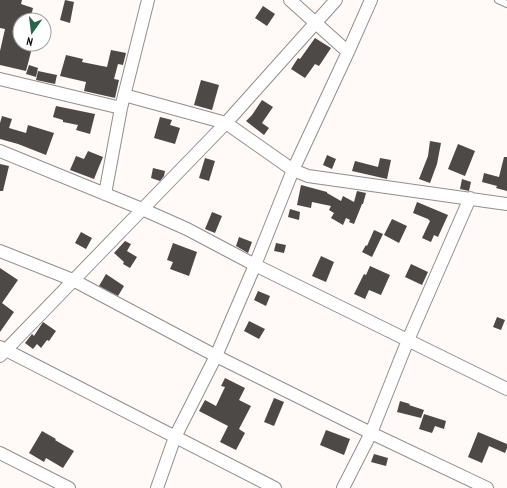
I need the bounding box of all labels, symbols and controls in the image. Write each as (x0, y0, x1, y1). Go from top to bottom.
north arrow (12, 12, 52, 52)
text: N (25, 34, 34, 49)

